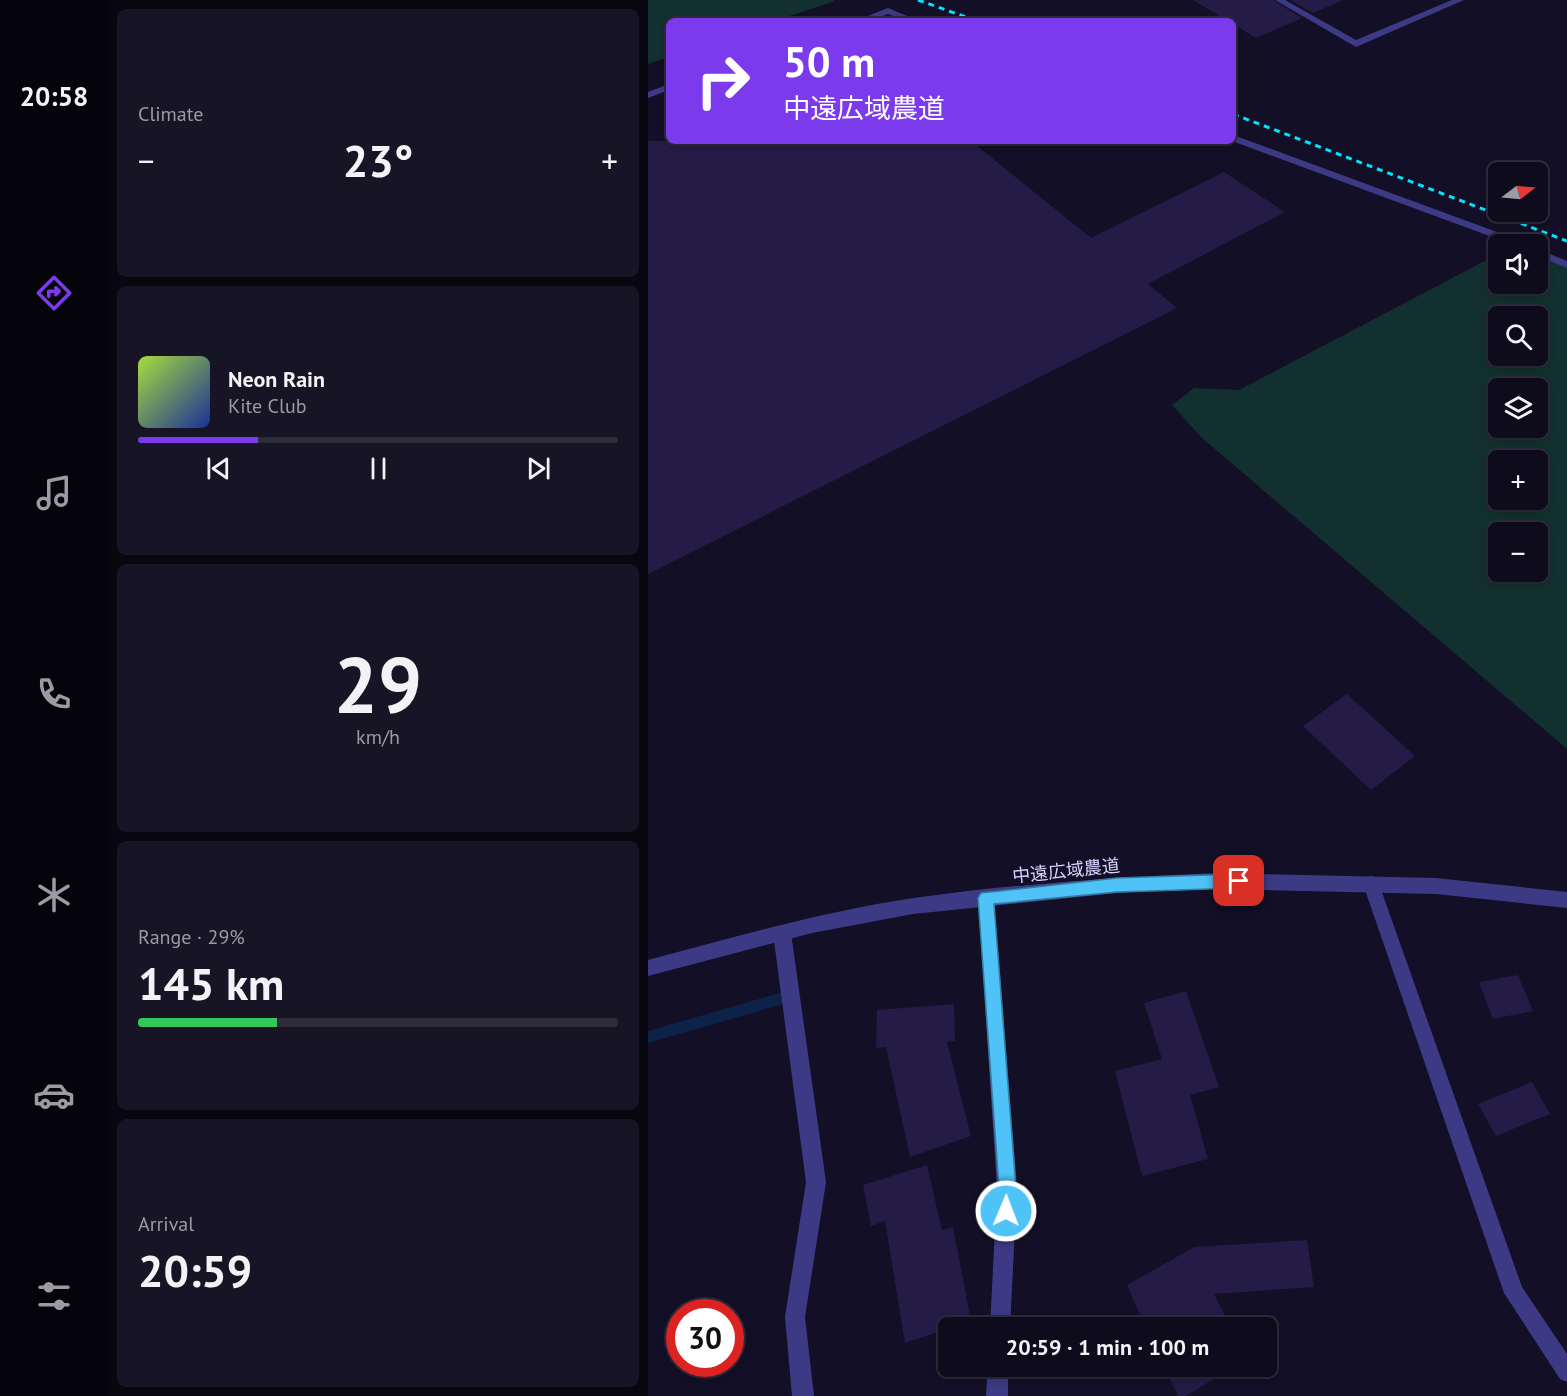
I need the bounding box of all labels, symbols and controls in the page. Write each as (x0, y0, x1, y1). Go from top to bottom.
text: 50 m (783, 34, 875, 89)
icon: right (684, 42, 762, 120)
text: 20:58 (20, 79, 88, 113)
text: 中遠広域農道 (783, 91, 945, 125)
text: Climate (138, 101, 204, 127)
text: 23° (343, 131, 413, 189)
text: − (138, 139, 155, 182)
text: + (601, 139, 618, 182)
north arrow (1488, 162, 1548, 222)
map controls (1488, 162, 1548, 582)
button: sound (1488, 234, 1548, 294)
icon: directions (33, 272, 75, 314)
button: search (1488, 306, 1548, 366)
text: Neon Rain (228, 365, 325, 393)
button: layers (1488, 378, 1548, 438)
text: Kite Club (228, 393, 306, 419)
button: + (1488, 450, 1548, 510)
icon: previous (202, 452, 235, 485)
icon: pause (362, 452, 395, 485)
icon: next (522, 452, 555, 485)
icon: music (33, 472, 75, 514)
button: − (1488, 522, 1548, 582)
text: 29 (334, 634, 422, 735)
icon: phone (33, 673, 75, 715)
text: km/h (356, 724, 400, 750)
street label: 中遠広域農道 (1011, 853, 1121, 888)
pin (1213, 855, 1264, 906)
icon: arrive (1222, 864, 1255, 897)
icon: climate (33, 874, 75, 916)
text: Range · 29% (138, 924, 245, 950)
text: 145 km (138, 954, 284, 1012)
icon: car (33, 1074, 75, 1116)
position arrow (974, 1179, 1038, 1243)
text: Arrival (138, 1211, 194, 1237)
text: 20:59 (138, 1241, 252, 1299)
icon: filters (33, 1275, 75, 1317)
speed limit sign: 30 (666, 1299, 744, 1377)
text: 20:59 · 1 min · 100 m (1006, 1333, 1209, 1361)

